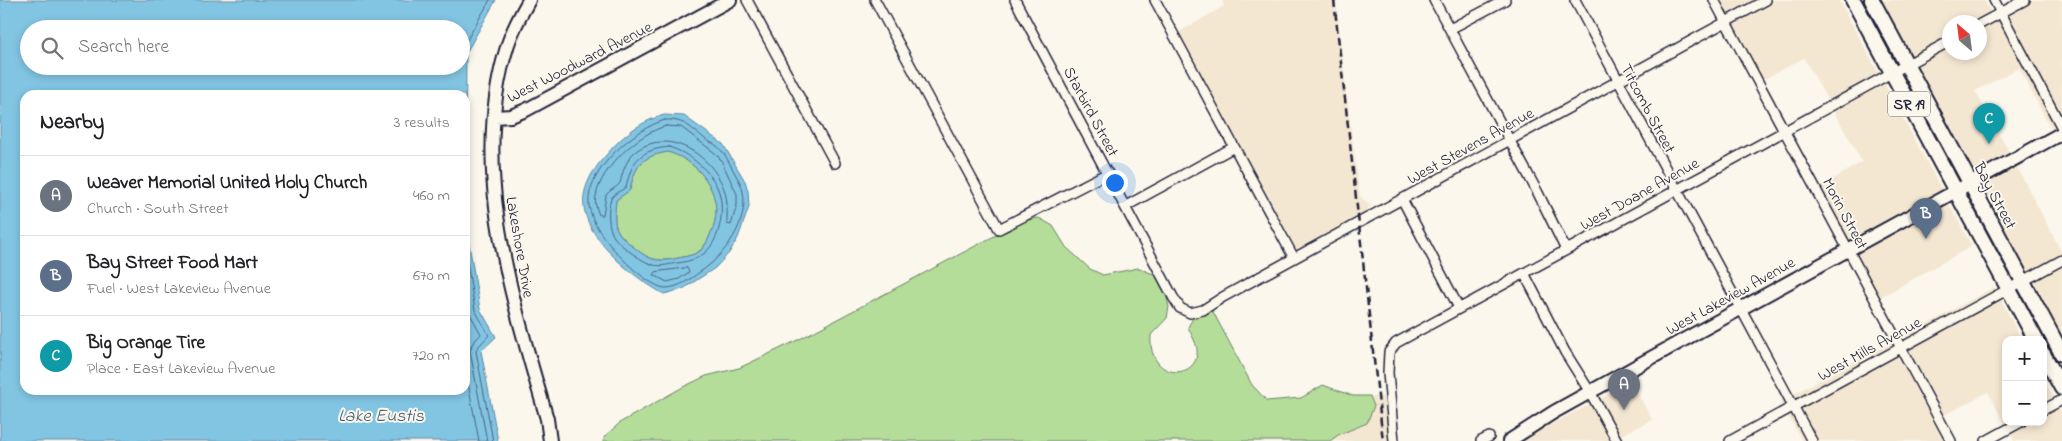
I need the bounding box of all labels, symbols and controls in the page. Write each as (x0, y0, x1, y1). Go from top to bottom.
street label: West Woodward Avenue (503, 15, 657, 110)
north arrow (1942, 15, 1987, 60)
search box (20, 20, 470, 75)
icon: search (38, 34, 66, 62)
text: Search here (78, 34, 169, 61)
street label: Titcomb Street (1614, 60, 1681, 158)
street label: Starbird Street (1056, 63, 1124, 162)
road number: SR 19 (1888, 92, 1930, 116)
street label: West Stevens Avenue (1403, 102, 1539, 192)
pin: C (1973, 103, 2005, 144)
text: Nearby (40, 108, 104, 138)
text: 3 results (394, 111, 450, 135)
street label: West Doane Avenue (1576, 152, 1705, 237)
street label: Bay Street (1966, 157, 2022, 234)
text: Weaver Memorial United Holy Church (87, 170, 367, 197)
your location (1102, 170, 1128, 196)
street label: Morin Street (1815, 174, 1873, 255)
text: A (51, 184, 61, 208)
text: 460 m (413, 184, 450, 208)
street label: Lakeshore Drive (498, 195, 540, 301)
text: Church · South Street (87, 197, 229, 221)
pin: B (1910, 198, 1942, 239)
text: Bay Street Food Mart (87, 250, 258, 277)
street label: West Lakeview Avenue (1662, 251, 1801, 342)
text: B (51, 264, 61, 288)
text: 670 m (413, 264, 450, 288)
text: Fuel · West Lakeview Avenue (87, 277, 271, 301)
street label: West Mills Avenue (1814, 311, 1927, 388)
text: Big Orange Tire (87, 330, 205, 357)
map controls (2002, 336, 2047, 426)
button: + (2002, 336, 2047, 381)
text: C (52, 344, 60, 368)
text: 720 m (412, 344, 450, 368)
text: Place · East Lakeview Avenue (87, 357, 275, 381)
pin: A (1608, 369, 1640, 410)
button: − (2002, 381, 2047, 426)
water label: Lake Eustis (338, 404, 425, 430)

